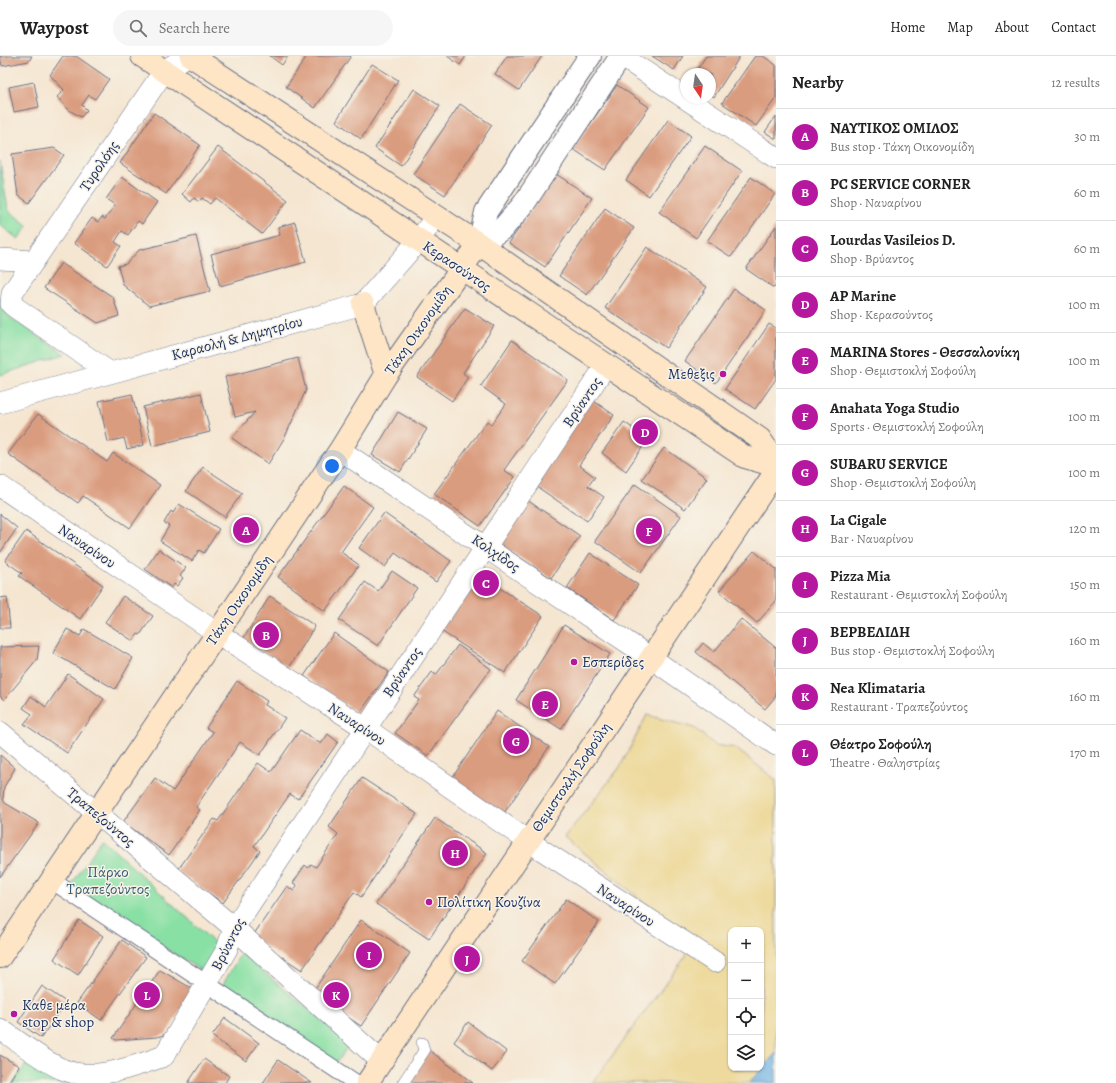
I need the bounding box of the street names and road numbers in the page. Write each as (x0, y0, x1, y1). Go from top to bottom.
street label: Τυρολόης (75, 137, 123, 195)
street label: Κερασούντος (419, 236, 495, 296)
street label: Τάκη Οικονομίδη (380, 281, 456, 379)
street label: Καραολή & Δημητρίου (169, 311, 305, 365)
street label: Βρύαντος (558, 373, 606, 431)
street label: Ναυαρίνου (54, 519, 120, 573)
street label: Κολχίδος (468, 529, 524, 577)
street label: Τάκη Οικονομίδη (201, 551, 277, 649)
street label: Βρύαντος (378, 643, 426, 701)
street label: Ναυαρίνου (324, 698, 390, 750)
street label: Θεμιστοκλή Σοφούλη (527, 718, 615, 836)
street label: Τραπεζούντος (63, 783, 139, 851)
street label: Ναυαρίνου (593, 879, 659, 931)
street label: Βρύαντος (206, 914, 250, 974)

